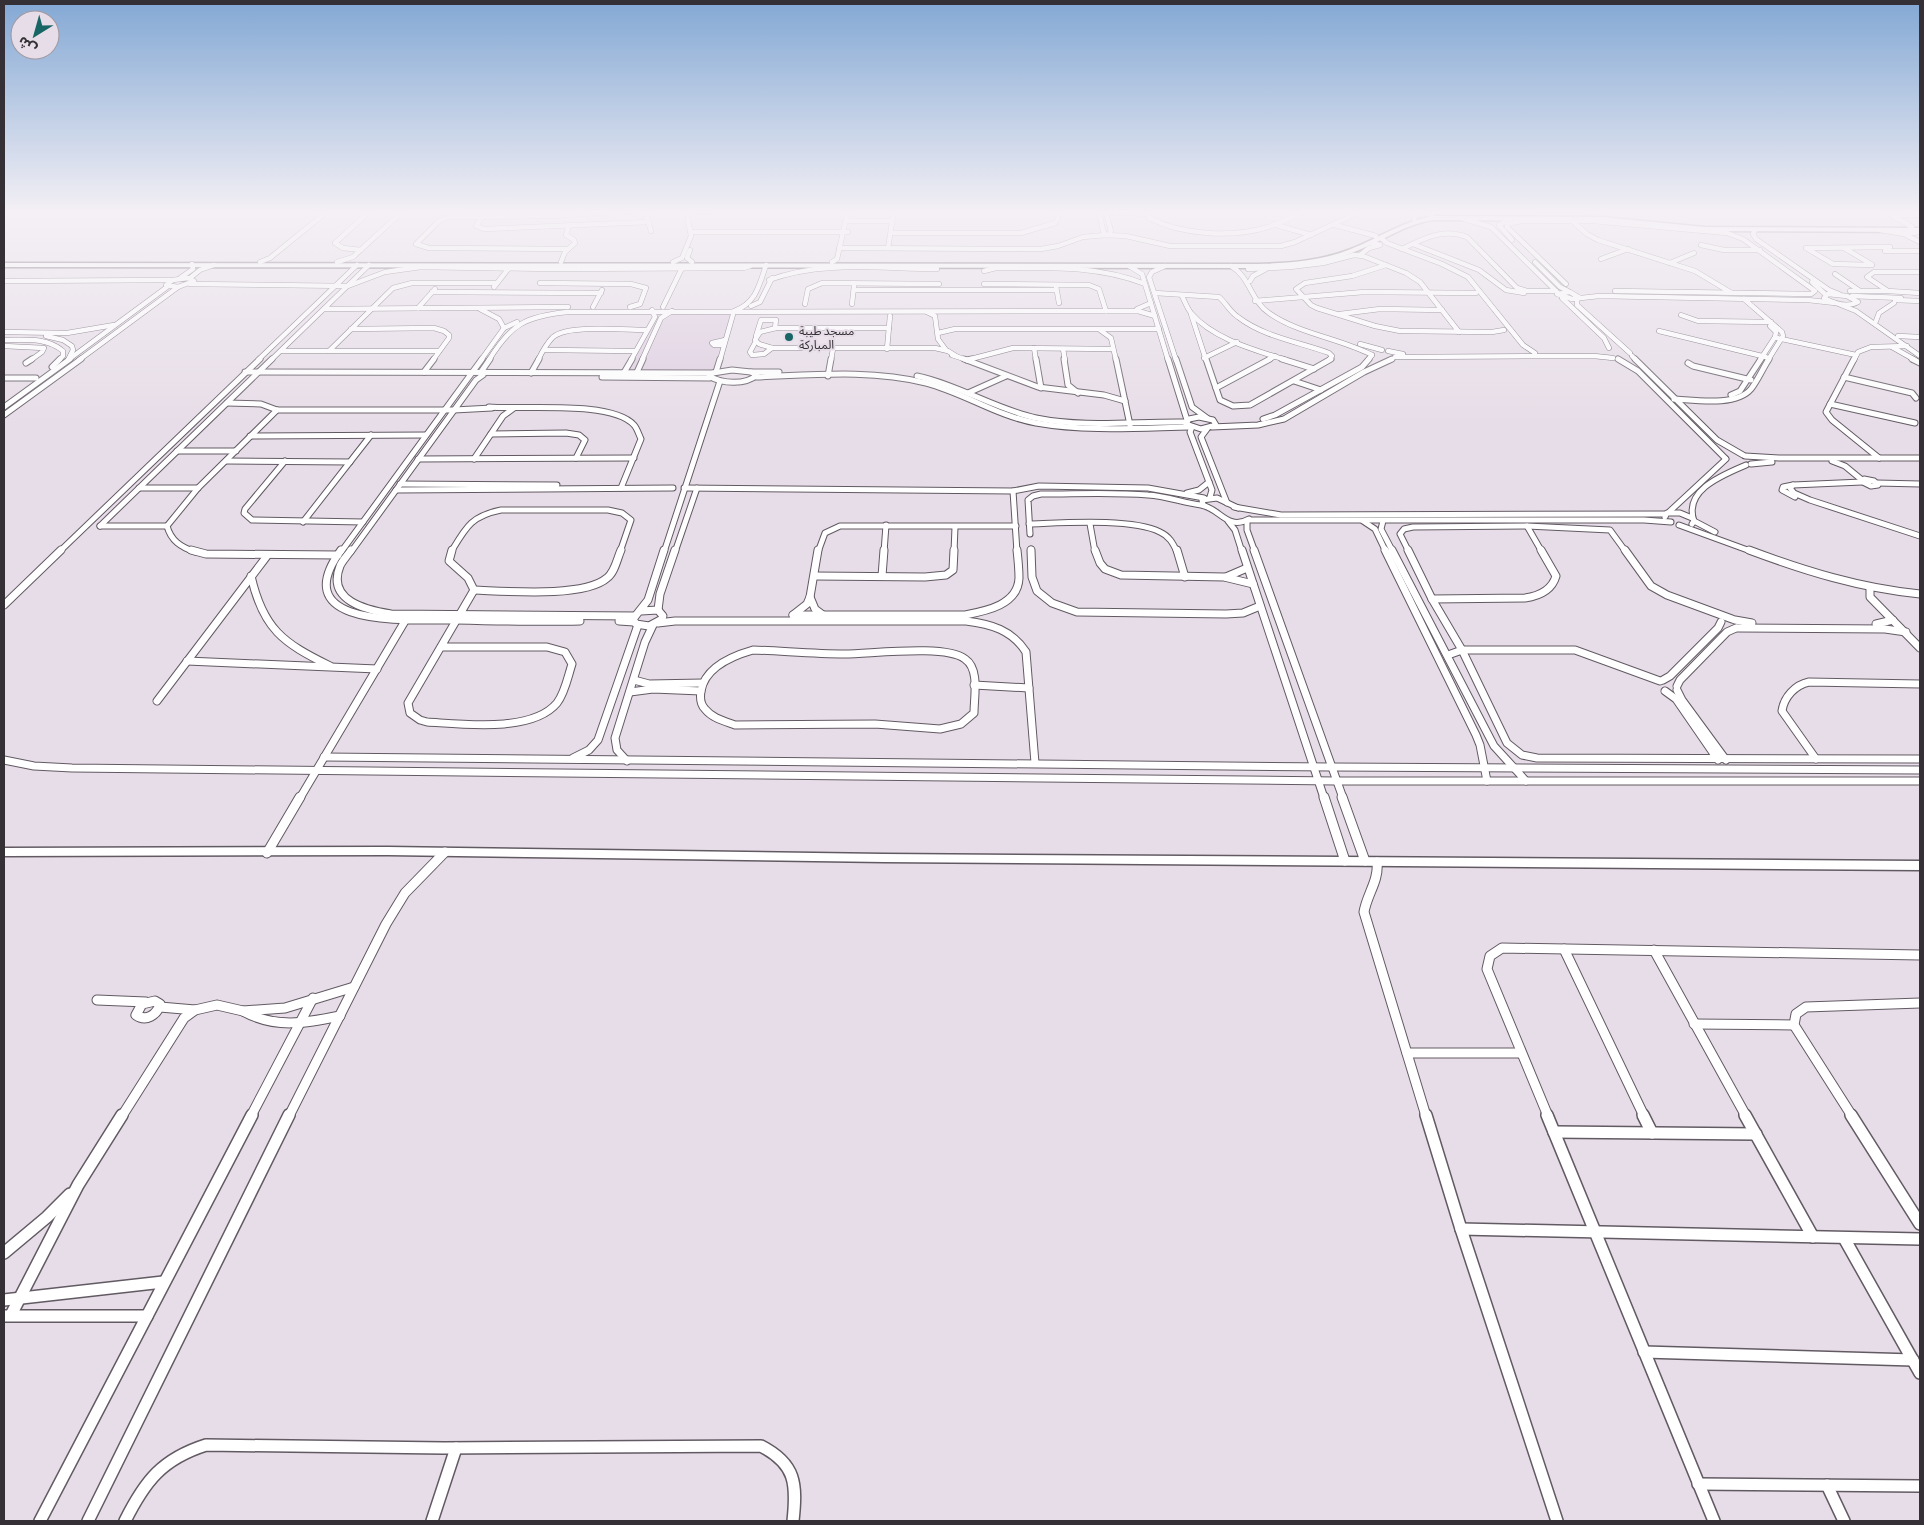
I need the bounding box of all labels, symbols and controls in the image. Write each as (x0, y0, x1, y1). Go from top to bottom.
north arrow (10, 10, 60, 60)
text: ش (14, 33, 40, 58)
place label: مسجد طيبة المباركة (799, 323, 854, 352)
marker: مسجد طيبة المباركة (783, 331, 795, 343)

